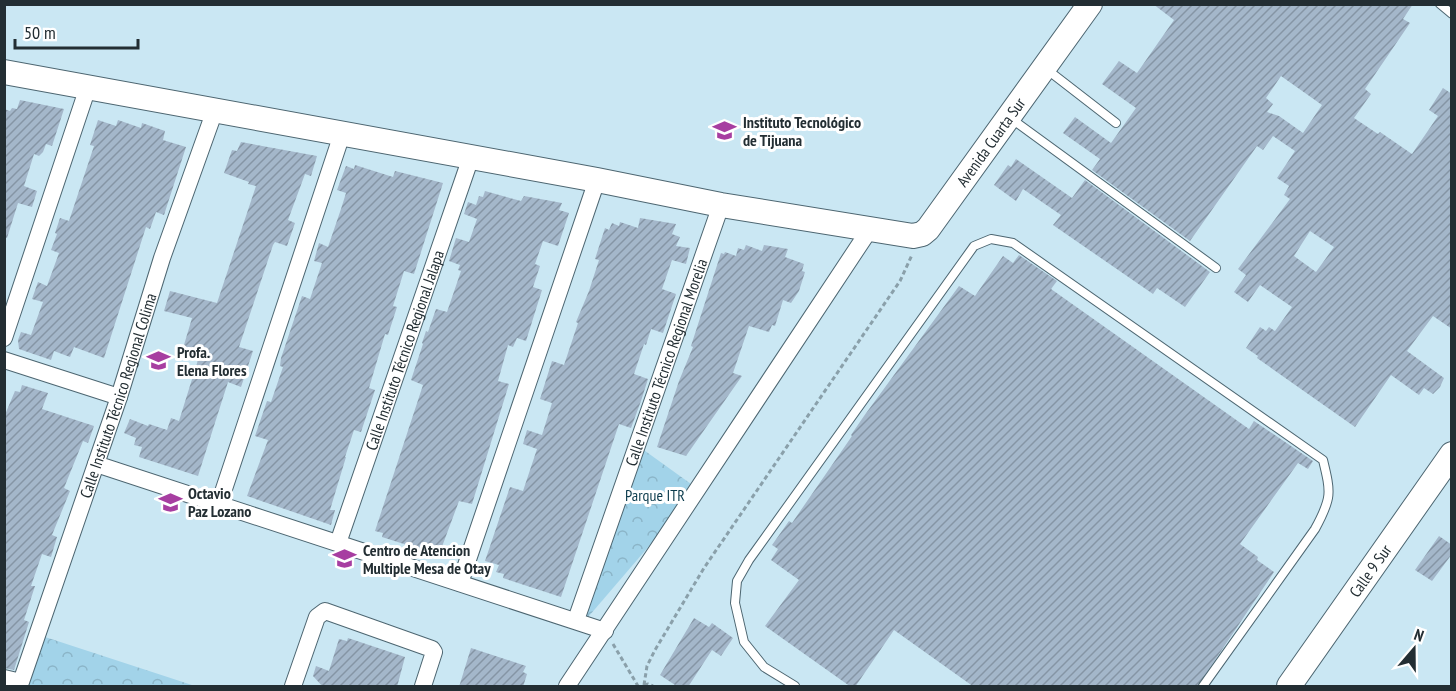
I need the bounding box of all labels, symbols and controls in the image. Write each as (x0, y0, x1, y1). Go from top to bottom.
scale bar (15, 12, 138, 50)
text: 50 m (24, 21, 56, 44)
street label: Avenida Cuarta Sur (952, 93, 1030, 190)
place label: Instituto Tecnológico de Tijuana (743, 112, 861, 150)
school or university icon: Instituto Tecnológico de Tijuana (712, 118, 738, 144)
street label: Calle Instituto Técnico Regional Jalapa (361, 248, 448, 453)
street label: Calle Instituto Técnico Regional Morelia (621, 256, 711, 469)
street label: Calle Instituto Técnico Regional Colima (75, 291, 161, 500)
place label: Profa. Elena Flores (177, 342, 247, 380)
school or university icon: Profa. Elena Flores (146, 348, 172, 374)
place label: Octavio Paz Lozano (188, 483, 251, 521)
park label: Parque ITR (625, 485, 685, 505)
school or university icon: Octavio Paz Lozano (157, 489, 183, 515)
place label: Centro de Atencion Multiple Mesa de Otay (363, 540, 491, 578)
street label: Calle 9 Sur (1345, 540, 1396, 601)
school or university icon: Centro de Atencion Multiple Mesa de Otay (332, 546, 358, 572)
north arrow (1384, 619, 1444, 679)
text: N (1412, 624, 1427, 646)

